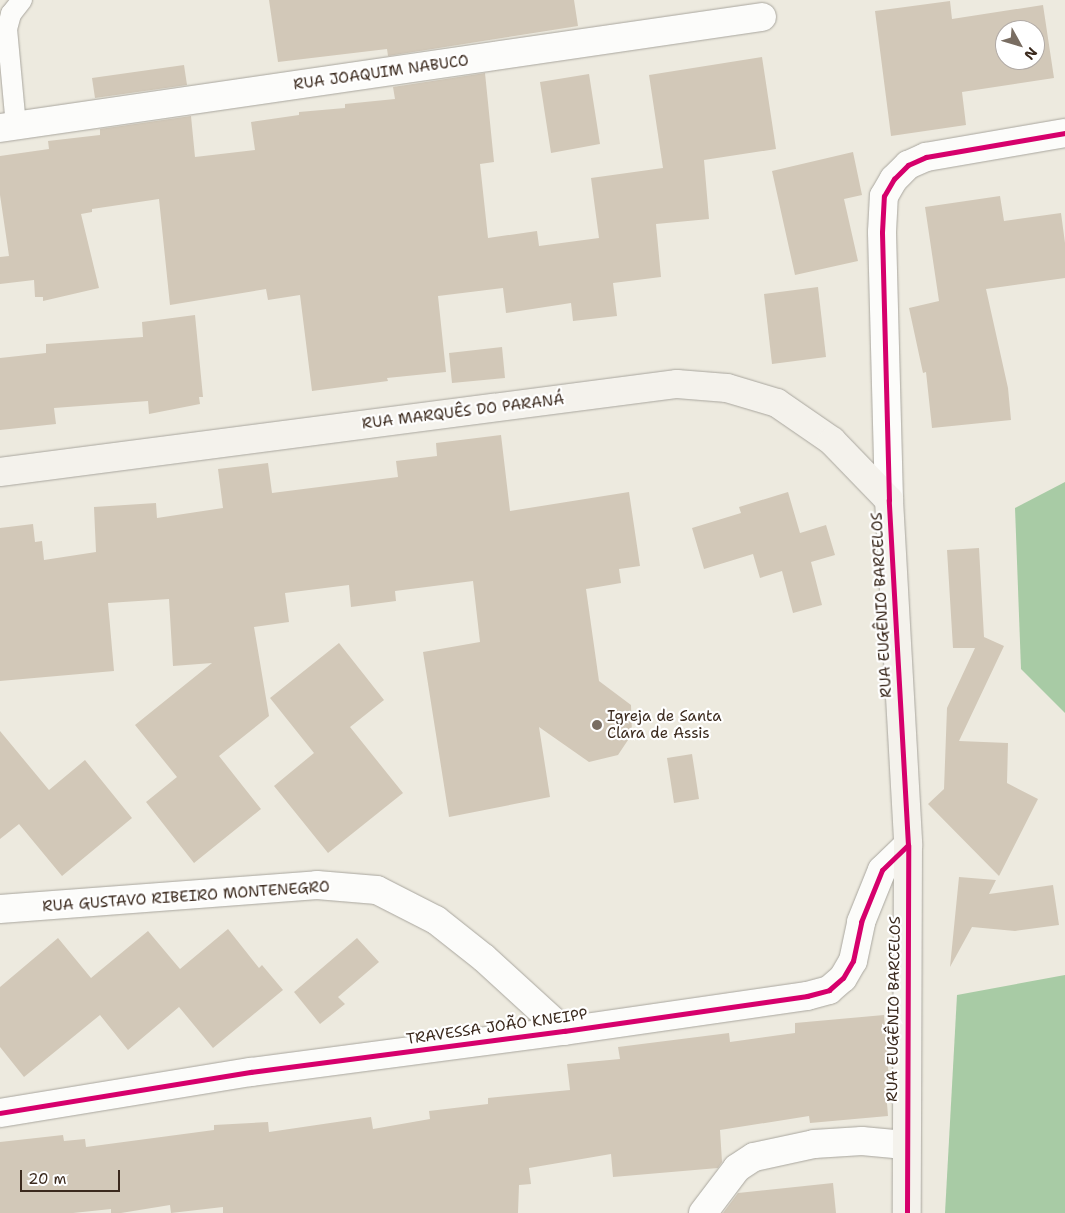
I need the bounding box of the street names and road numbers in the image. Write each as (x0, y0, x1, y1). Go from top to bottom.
street label: RUA JOAQUIM NABUCO (292, 52, 470, 94)
street label: RUA MARQUÊS DO PARANÁ (361, 391, 565, 433)
street label: RUA EUGÊNIO BARCELOS (868, 512, 896, 698)
street label: RUA GUSTAVO RIBEIRO MONTENEGRO (42, 878, 330, 916)
street label: RUA EUGÊNIO BARCELOS (883, 916, 905, 1102)
street label: TRAVESSA JOÃO KNEIPP (405, 1005, 589, 1049)

